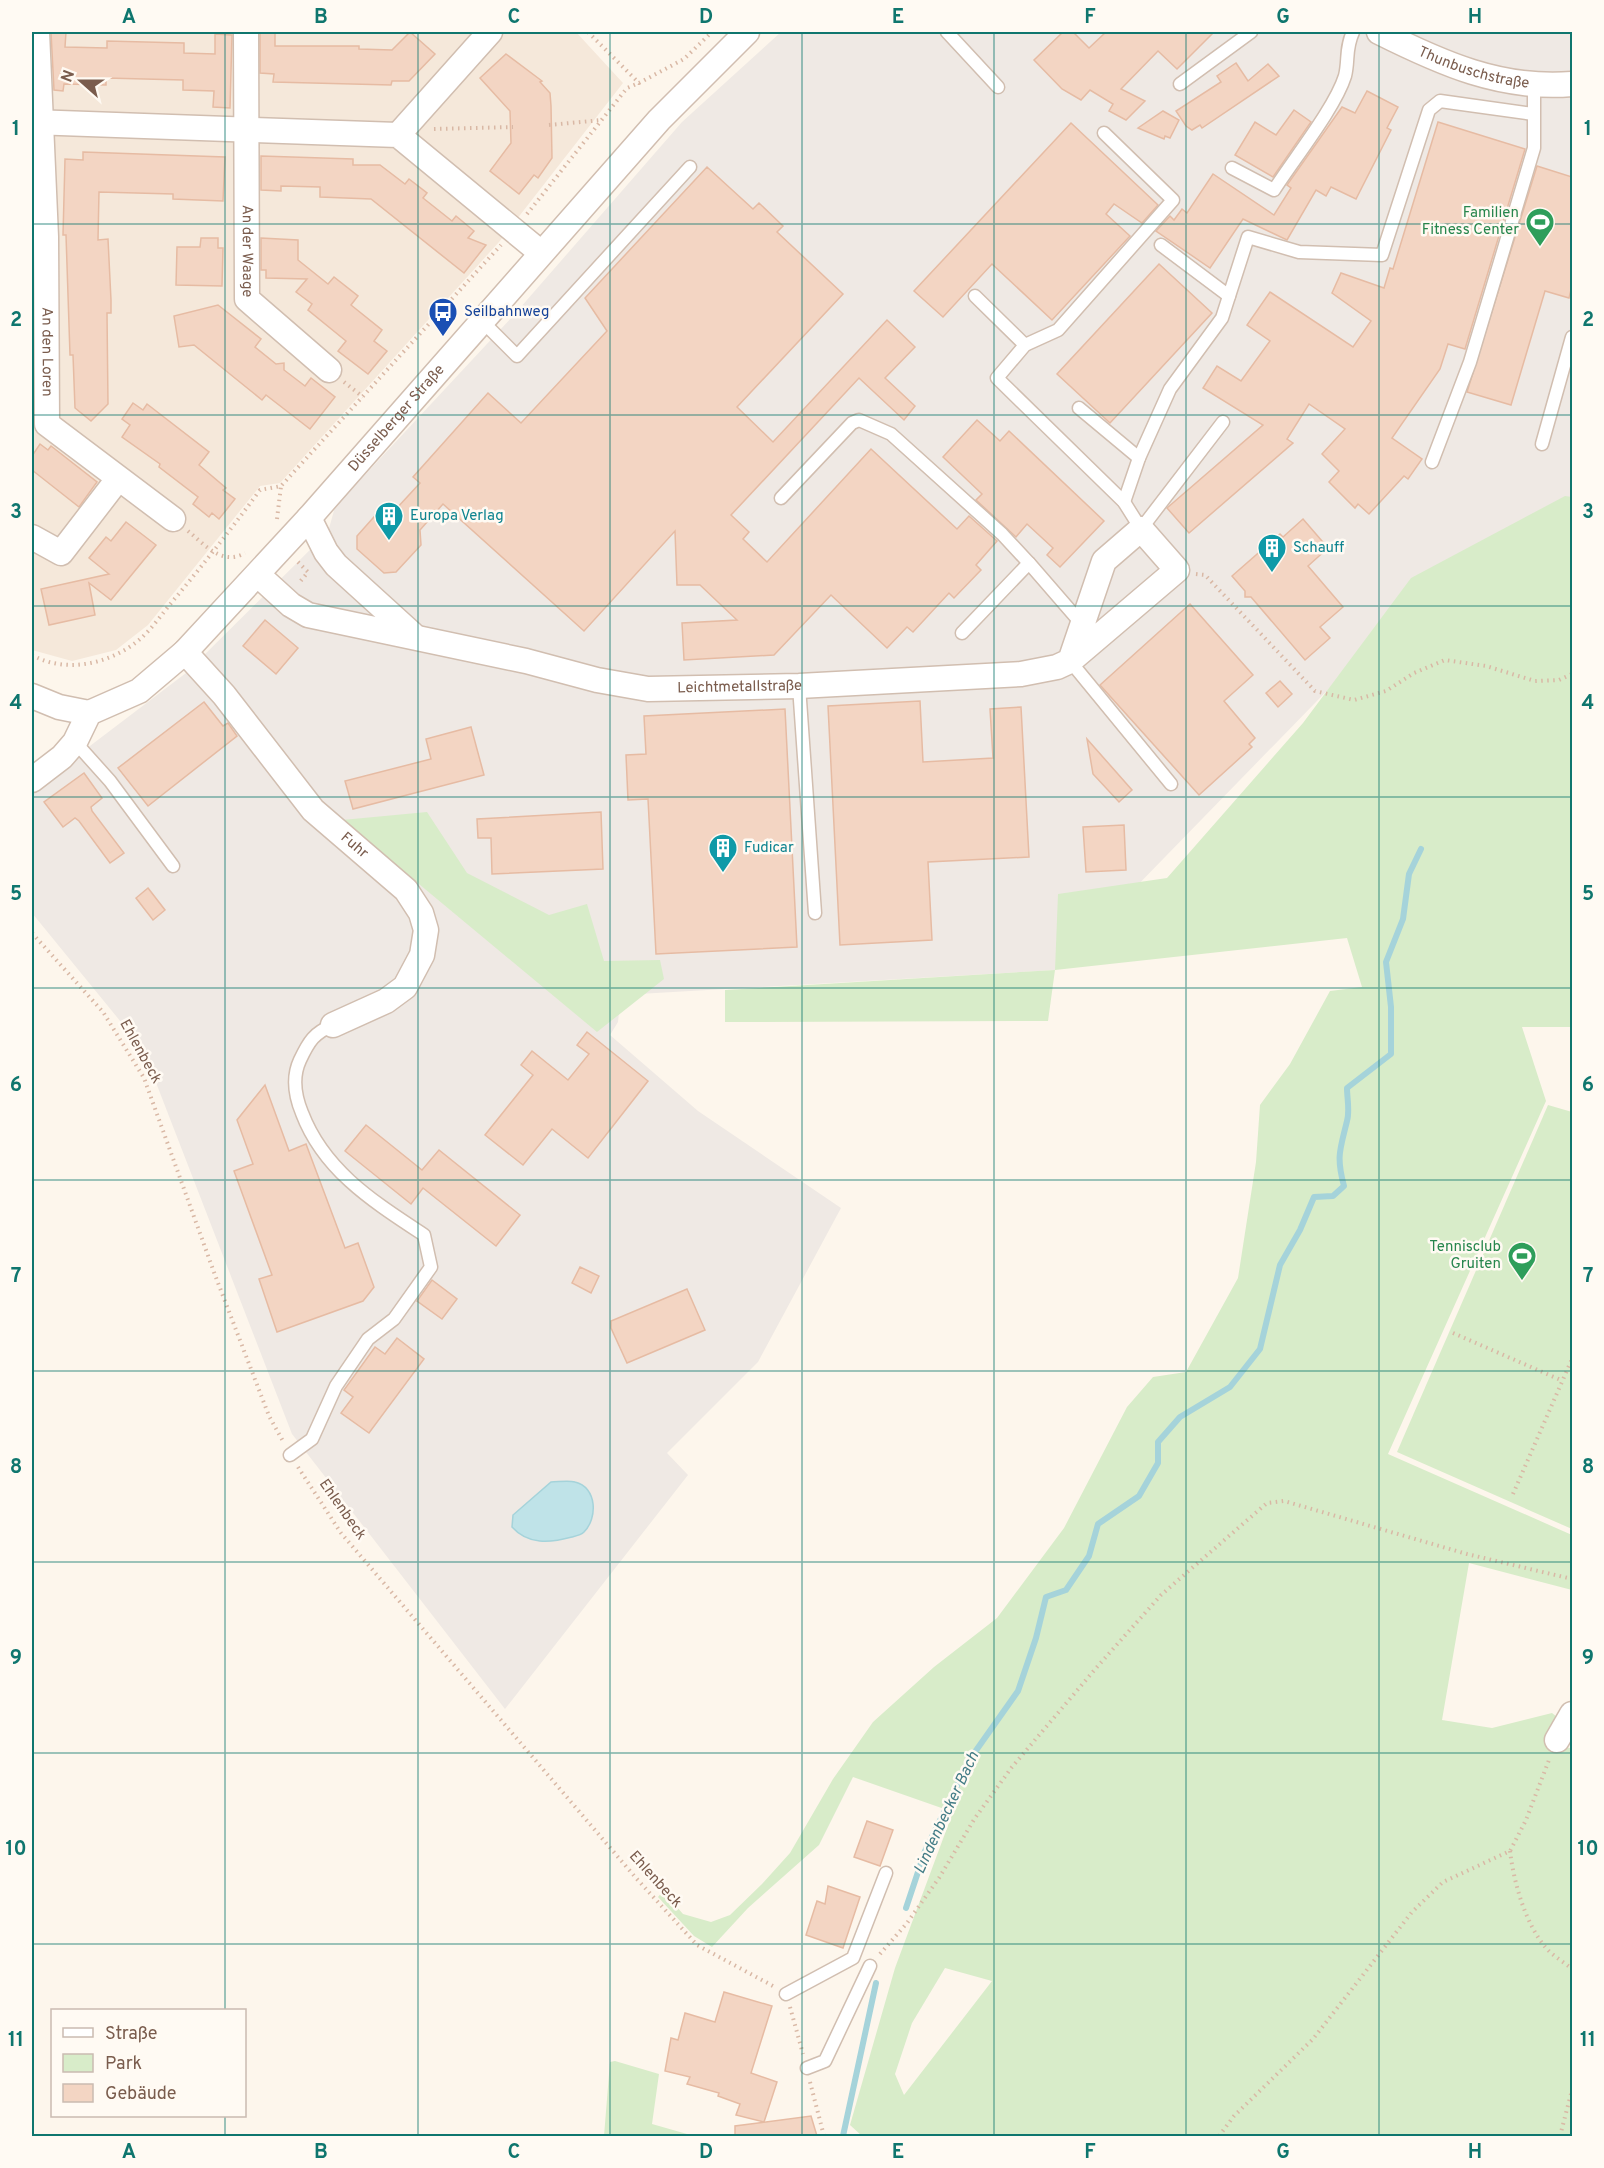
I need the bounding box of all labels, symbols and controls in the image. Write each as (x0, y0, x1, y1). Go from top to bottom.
text: A (122, 5, 136, 31)
text: B (314, 5, 328, 31)
text: C (508, 5, 520, 31)
text: D (699, 5, 713, 31)
text: E (892, 5, 904, 31)
text: F (1084, 5, 1096, 31)
text: G (1276, 5, 1290, 31)
text: H (1468, 5, 1482, 31)
street label: Thunbuschstraße (1415, 42, 1530, 93)
north arrow (51, 51, 111, 111)
text: N (57, 67, 80, 85)
text: 1 (12, 117, 20, 143)
text: 1 (1584, 117, 1592, 143)
place label: Familien Fitness Center (1422, 204, 1519, 240)
street label: An der Waage (237, 205, 256, 297)
sports icon: Familien Fitness Center (1524, 206, 1556, 248)
bus stop icon: Seilbahnweg (427, 296, 459, 338)
place label: Seilbahnweg (464, 303, 549, 322)
street label: An den Loren (37, 307, 56, 397)
text: 2 (10, 308, 22, 334)
text: 2 (1582, 308, 1594, 334)
street label: Düsselberger Straße (344, 361, 449, 476)
text: 3 (10, 500, 22, 526)
building icon: Europa Verlag (373, 500, 405, 542)
text: 3 (1582, 500, 1594, 526)
place label: Europa Verlag (410, 507, 504, 526)
building icon: Schauff (1256, 532, 1288, 574)
place label: Schauff (1293, 539, 1344, 558)
street label: Leichtmetallstraße (677, 676, 802, 698)
text: 4 (10, 691, 22, 717)
text: 4 (1582, 691, 1594, 717)
street label: Fuhr (336, 828, 372, 863)
building icon: Fudicar (707, 832, 739, 874)
place label: Fudicar (744, 839, 794, 858)
text: 5 (10, 882, 22, 908)
text: 5 (1582, 882, 1594, 908)
street label: Ehlenbeck (115, 1017, 165, 1087)
text: 6 (10, 1073, 22, 1099)
text: 6 (1582, 1073, 1594, 1099)
place label: Tennisclub Gruiten (1429, 1238, 1501, 1274)
sports icon: Tennisclub Gruiten (1506, 1240, 1538, 1282)
text: 7 (11, 1264, 21, 1290)
text: 7 (1583, 1264, 1593, 1290)
text: 8 (10, 1455, 22, 1481)
text: 8 (1582, 1455, 1594, 1481)
street label: Ehlenbeck (314, 1476, 370, 1544)
text: 9 (10, 1646, 22, 1672)
text: 9 (1582, 1646, 1594, 1672)
water label: Lindenbecker Bach (910, 1749, 984, 1877)
text: 10 (5, 1837, 27, 1863)
text: 10 (1577, 1837, 1599, 1863)
street label: Ehlenbeck (624, 1847, 686, 1913)
legend (51, 2009, 246, 2117)
text: Straße (105, 2023, 157, 2046)
text: 11 (8, 2028, 24, 2054)
text: 11 (1580, 2028, 1596, 2054)
text: Park (105, 2053, 142, 2076)
text: Gebäude (105, 2083, 177, 2106)
text: A (122, 2140, 136, 2166)
text: B (314, 2140, 328, 2166)
text: C (508, 2140, 520, 2166)
text: D (699, 2140, 713, 2166)
text: E (892, 2140, 904, 2166)
text: F (1084, 2140, 1096, 2166)
text: G (1276, 2140, 1290, 2166)
text: H (1468, 2140, 1482, 2166)

